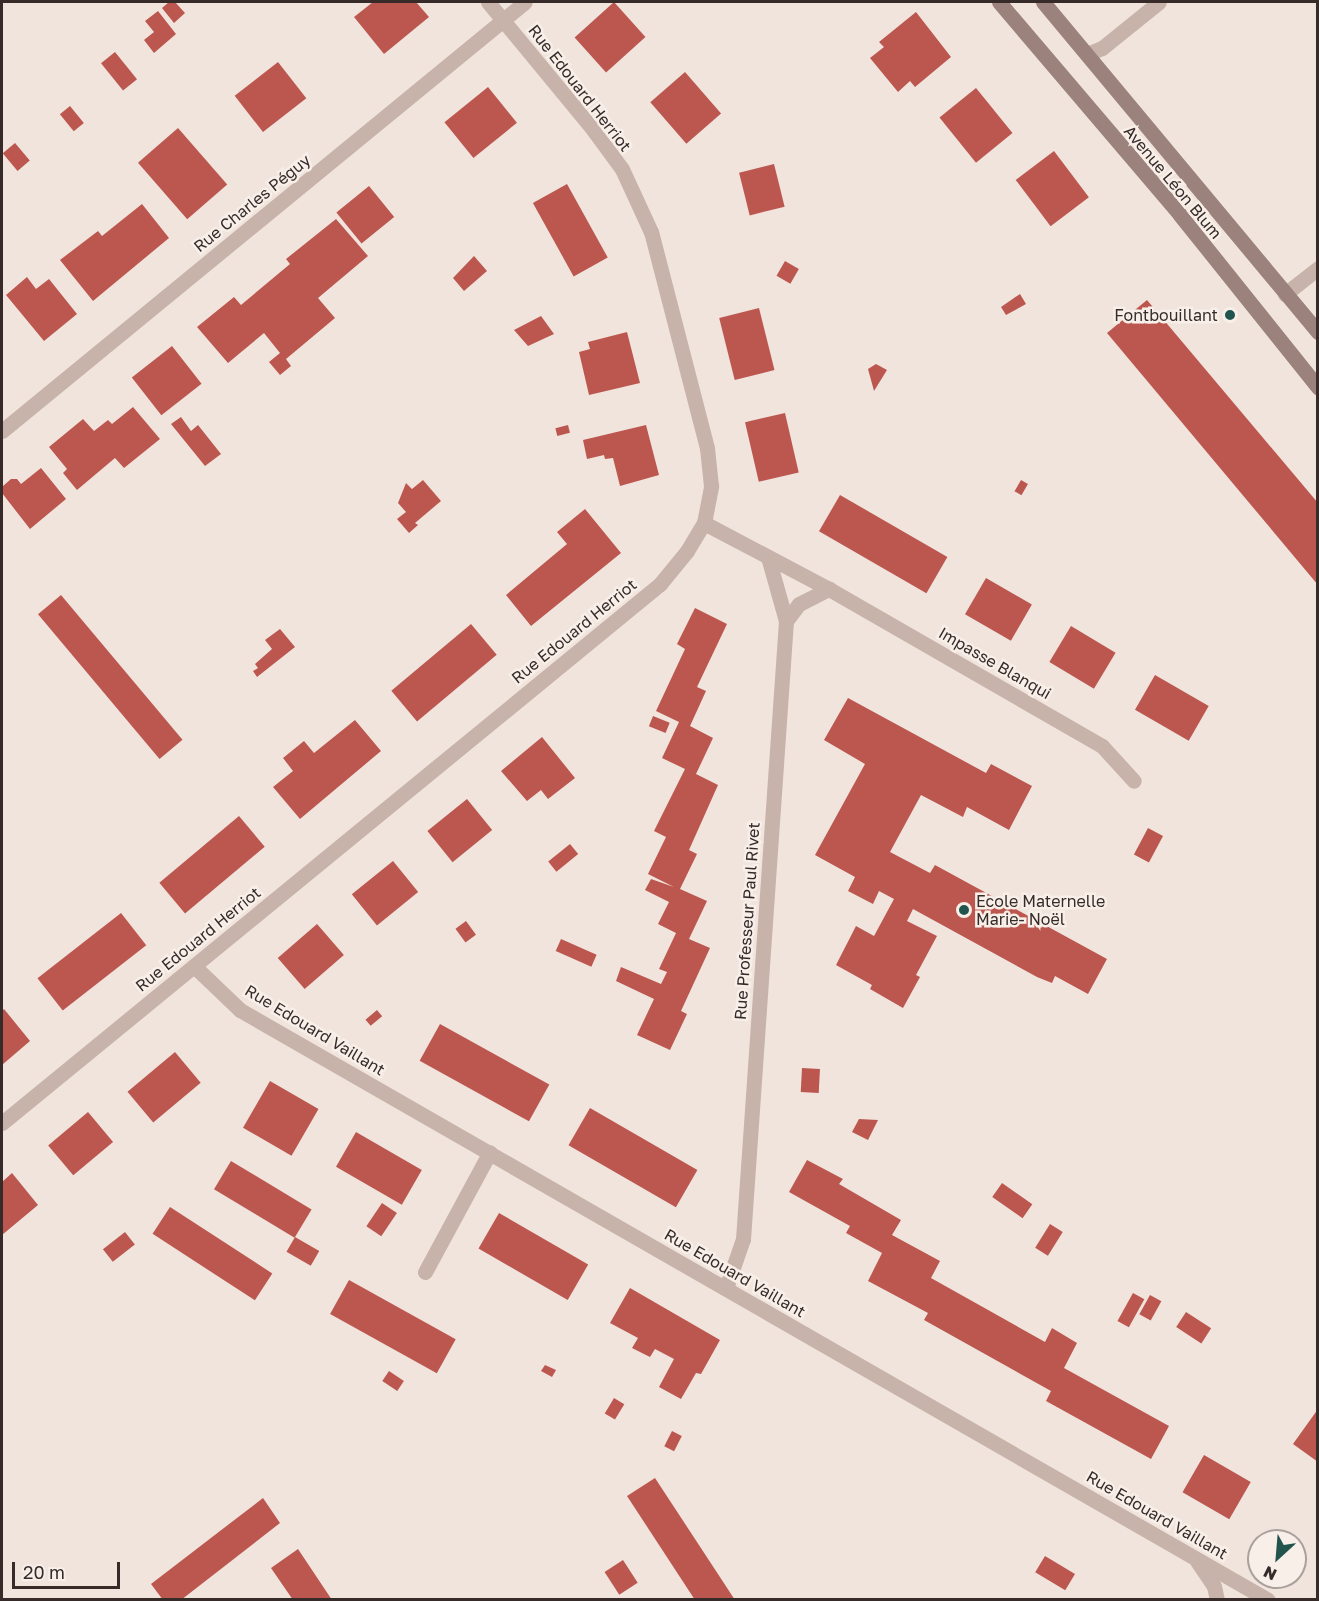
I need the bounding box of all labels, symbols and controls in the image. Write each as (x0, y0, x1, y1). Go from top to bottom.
street label: Rue Edouard Herriot (525, 21, 635, 155)
street label: Avenue Léon Blum (1120, 122, 1226, 242)
street label: Rue Charles Péguy (190, 150, 314, 256)
place label: Fontbouillant (1114, 305, 1218, 325)
marker: Fontbouillant (1223, 308, 1237, 322)
street label: Rue Edouard Herriot (508, 575, 640, 687)
street label: Impasse Blanqui (935, 623, 1055, 703)
street label: Rue Professeur Paul Rivet (731, 821, 763, 1021)
street label: Rue Edouard Herriot (132, 883, 264, 995)
place label: Ecole Maternelle Marie- Noël (976, 891, 1105, 929)
marker: Ecole Maternelle Marie- Noël (957, 903, 971, 917)
street label: Rue Edouard Vaillant (242, 981, 388, 1079)
street label: Rue Edouard Vaillant (661, 1225, 809, 1321)
street label: Rue Edouard Vaillant (1083, 1467, 1231, 1563)
north arrow (1247, 1529, 1307, 1589)
scale bar (15, 1550, 123, 1588)
text: 20 m (23, 1561, 65, 1583)
text: N (1260, 1562, 1280, 1585)

